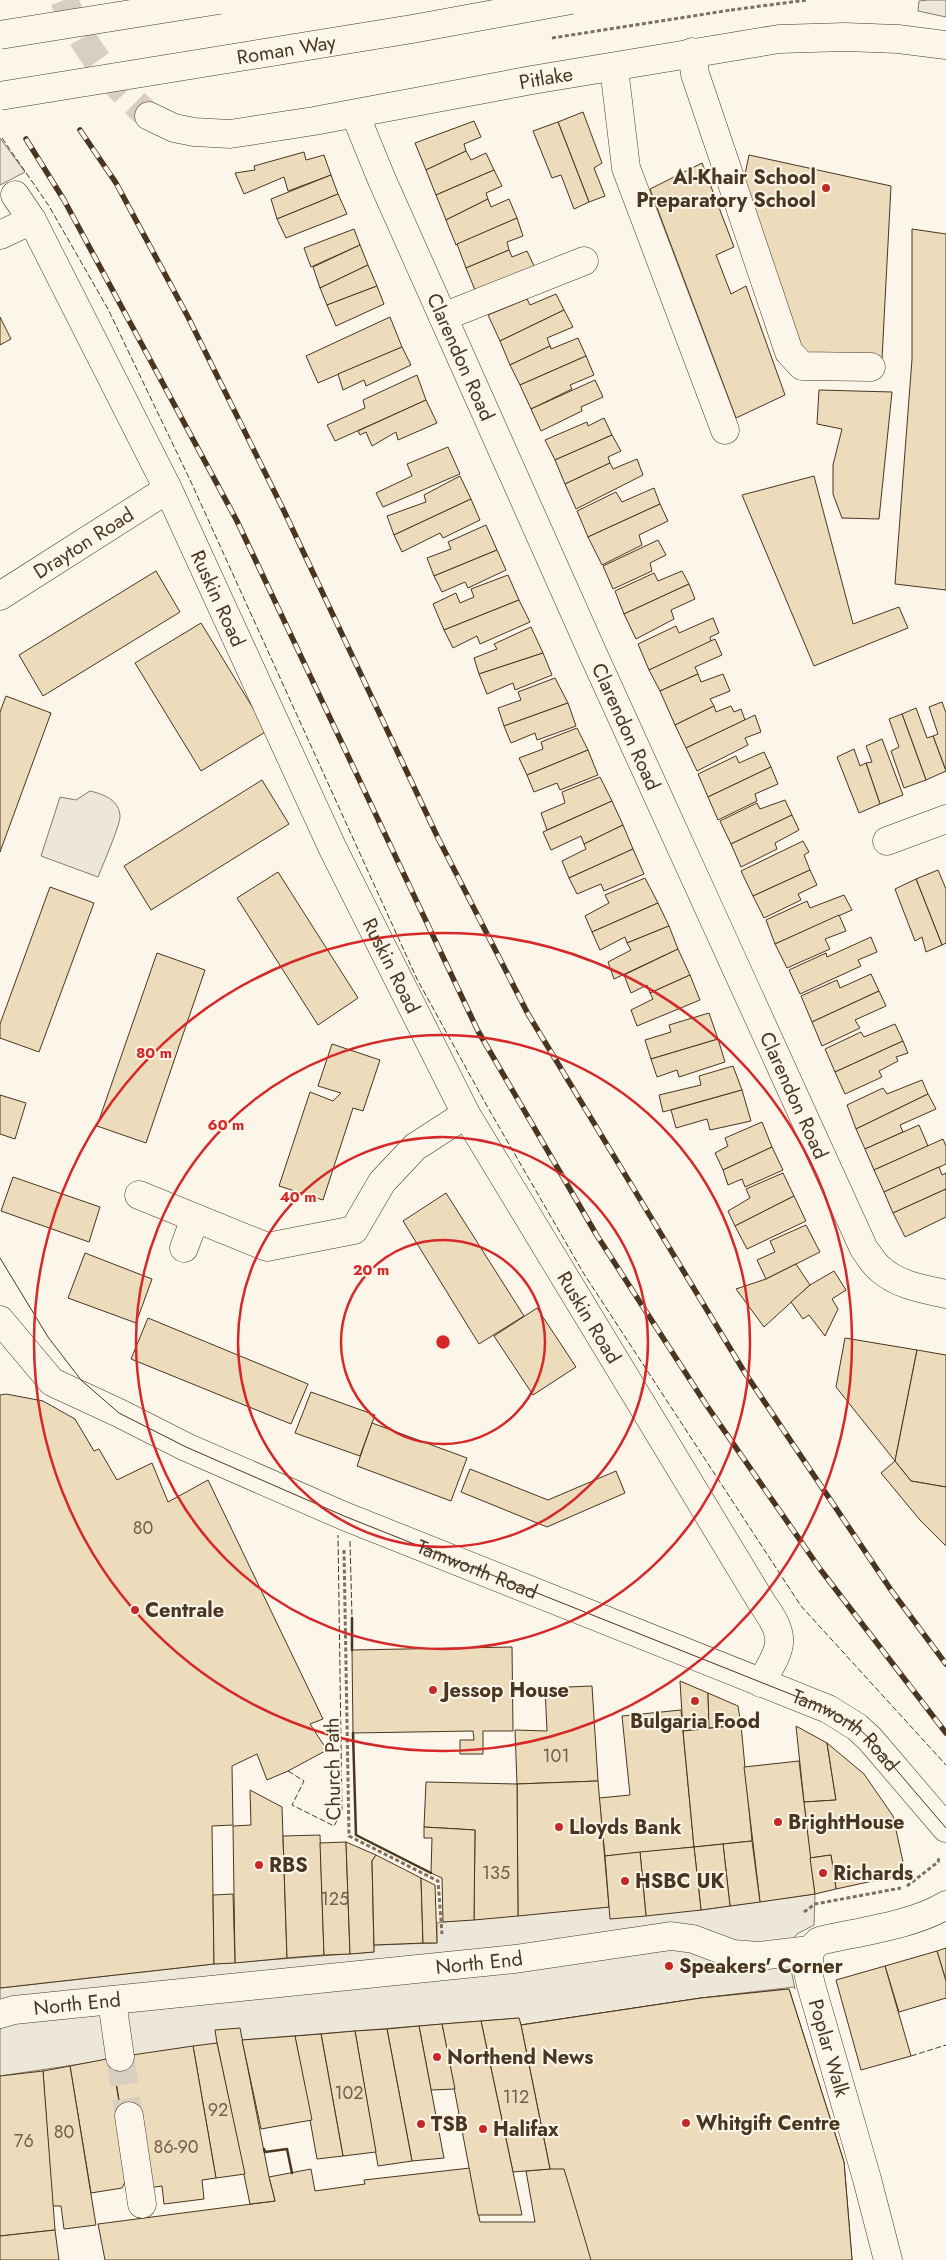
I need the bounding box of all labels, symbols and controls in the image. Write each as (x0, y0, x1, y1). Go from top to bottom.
street label: Roman Way (235, 27, 338, 72)
street label: Pitlake (517, 59, 575, 97)
place label: Al-Khair School Preparatory School (636, 163, 816, 215)
marker: Al-Khair School Preparatory School (820, 182, 832, 194)
street label: Clarendon Road (420, 288, 502, 426)
street label: Drayton Road (28, 500, 139, 586)
street label: Ruskin Road (183, 545, 253, 651)
street label: Clarendon Road (585, 658, 668, 795)
street label: Ruskin Road (355, 913, 428, 1018)
street label: Clarendon Road (752, 1027, 836, 1164)
text: 80 m (136, 1042, 172, 1064)
text: 60 m (208, 1114, 244, 1136)
text: 40 m (279, 1186, 317, 1208)
text: 20 m (353, 1259, 389, 1281)
street label: Ruskin Road (550, 1266, 628, 1369)
centre of rings (434, 1333, 452, 1351)
house number: 80 (133, 1515, 154, 1541)
street label: Tamworth Road (412, 1532, 542, 1606)
place label: Centrale (145, 1596, 224, 1625)
marker: Centrale (129, 1604, 141, 1616)
place label: Jessop House (439, 1676, 569, 1705)
street label: Tamworth Road (788, 1682, 906, 1778)
marker: Jessop House (427, 1684, 439, 1696)
marker: Bulgaria Food (689, 1695, 701, 1707)
place label: Bulgaria Food (630, 1707, 760, 1736)
street label: Church Path (318, 1717, 348, 1821)
house number: 101 (543, 1743, 570, 1769)
place label: BrightHouse (788, 1808, 905, 1837)
place label: Lloyds Bank (569, 1813, 682, 1842)
marker: BrightHouse (772, 1816, 784, 1828)
marker: Lloyds Bank (553, 1821, 565, 1833)
place label: RBS (269, 1851, 308, 1880)
marker: RBS (253, 1859, 265, 1871)
place label: Richards (833, 1859, 913, 1888)
house number: 135 (482, 1860, 510, 1886)
place label: HSBC UK (635, 1867, 725, 1896)
marker: Richards (817, 1867, 829, 1879)
marker: HSBC UK (619, 1875, 631, 1887)
house number: 125 (321, 1886, 349, 1912)
street label: North End (434, 1944, 525, 1982)
place label: Speakers' Corner (679, 1952, 844, 1981)
marker: Speakers' Corner (663, 1960, 675, 1972)
street label: North End (32, 1985, 122, 2022)
street label: Poplar Walk (801, 1996, 857, 2101)
place label: Northend News (447, 2043, 593, 2072)
marker: Northend News (431, 2051, 443, 2063)
house number: 102 (334, 2080, 364, 2106)
house number: 112 (503, 2084, 529, 2110)
house number: 92 (208, 2097, 228, 2123)
place label: Whitgift Centre (696, 2109, 840, 2138)
place label: TSB (431, 2110, 468, 2139)
place label: Halifax (493, 2115, 559, 2144)
marker: Whitgift Centre (680, 2117, 692, 2129)
marker: TSB (415, 2118, 427, 2130)
house number: 80 (54, 2119, 75, 2145)
marker: Halifax (477, 2123, 489, 2135)
house number: 76 (14, 2128, 34, 2154)
house number: 86-90 (153, 2134, 199, 2160)

